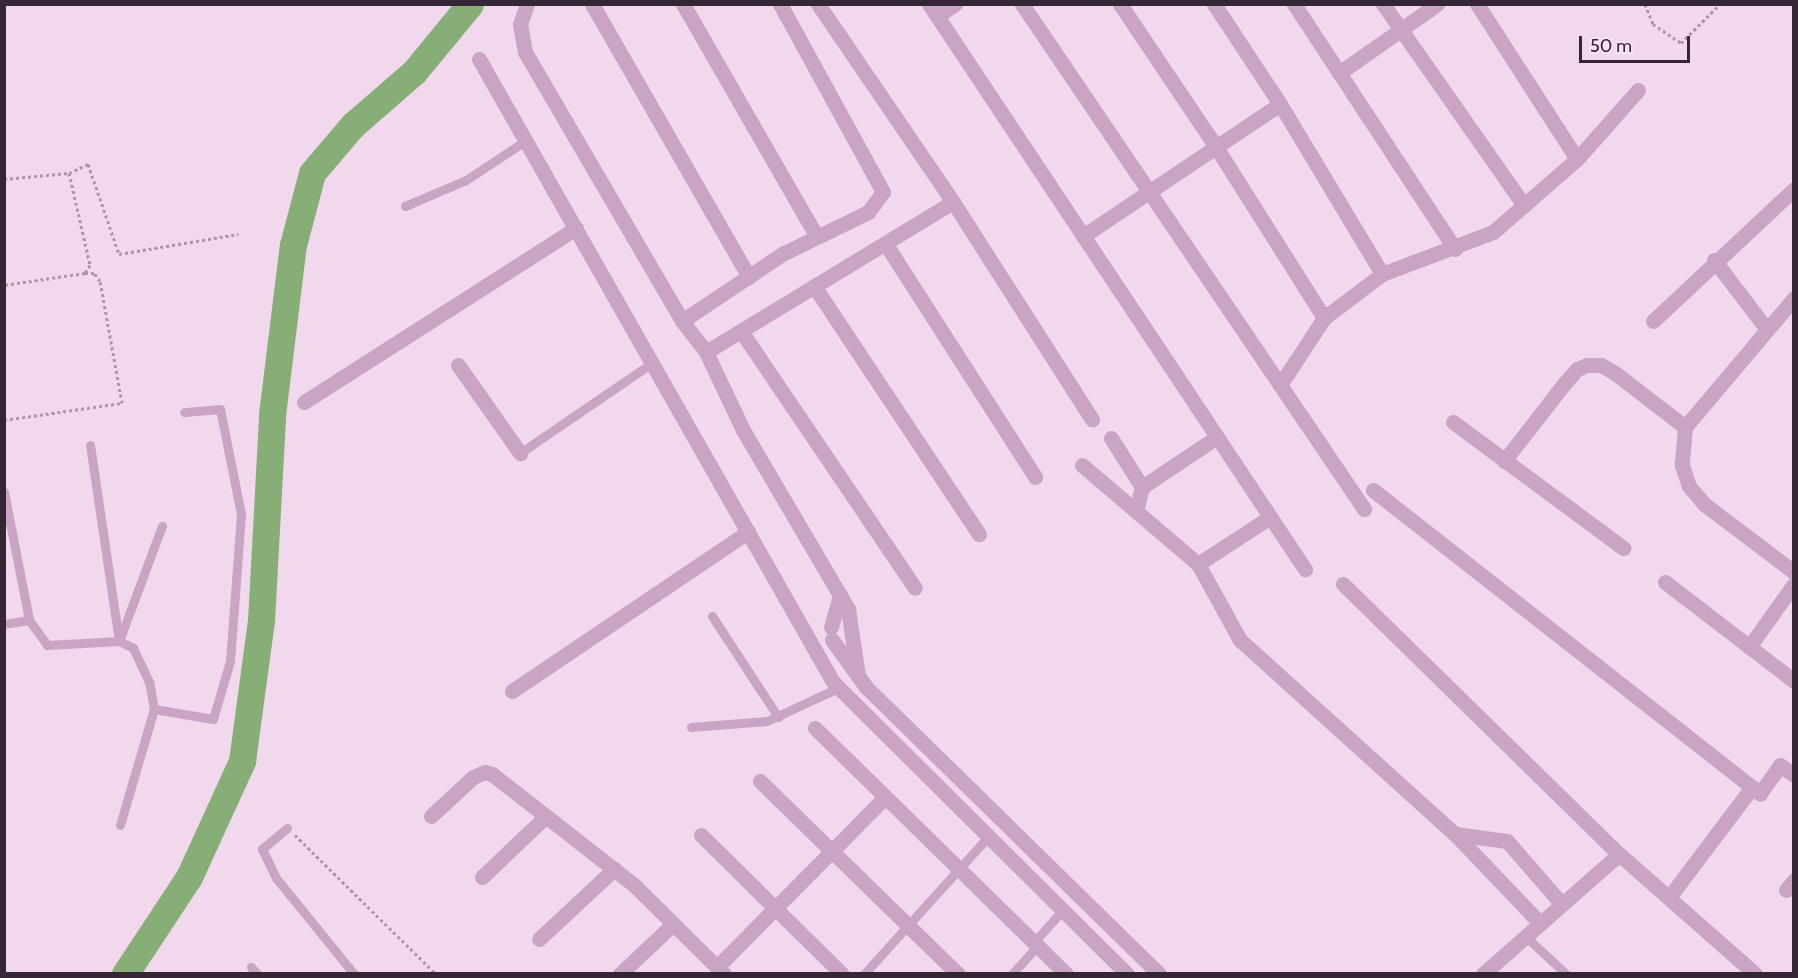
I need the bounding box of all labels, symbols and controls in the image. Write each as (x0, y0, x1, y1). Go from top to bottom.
scale bar (1582, 24, 1693, 62)
text: 50 m (1590, 35, 1632, 57)

